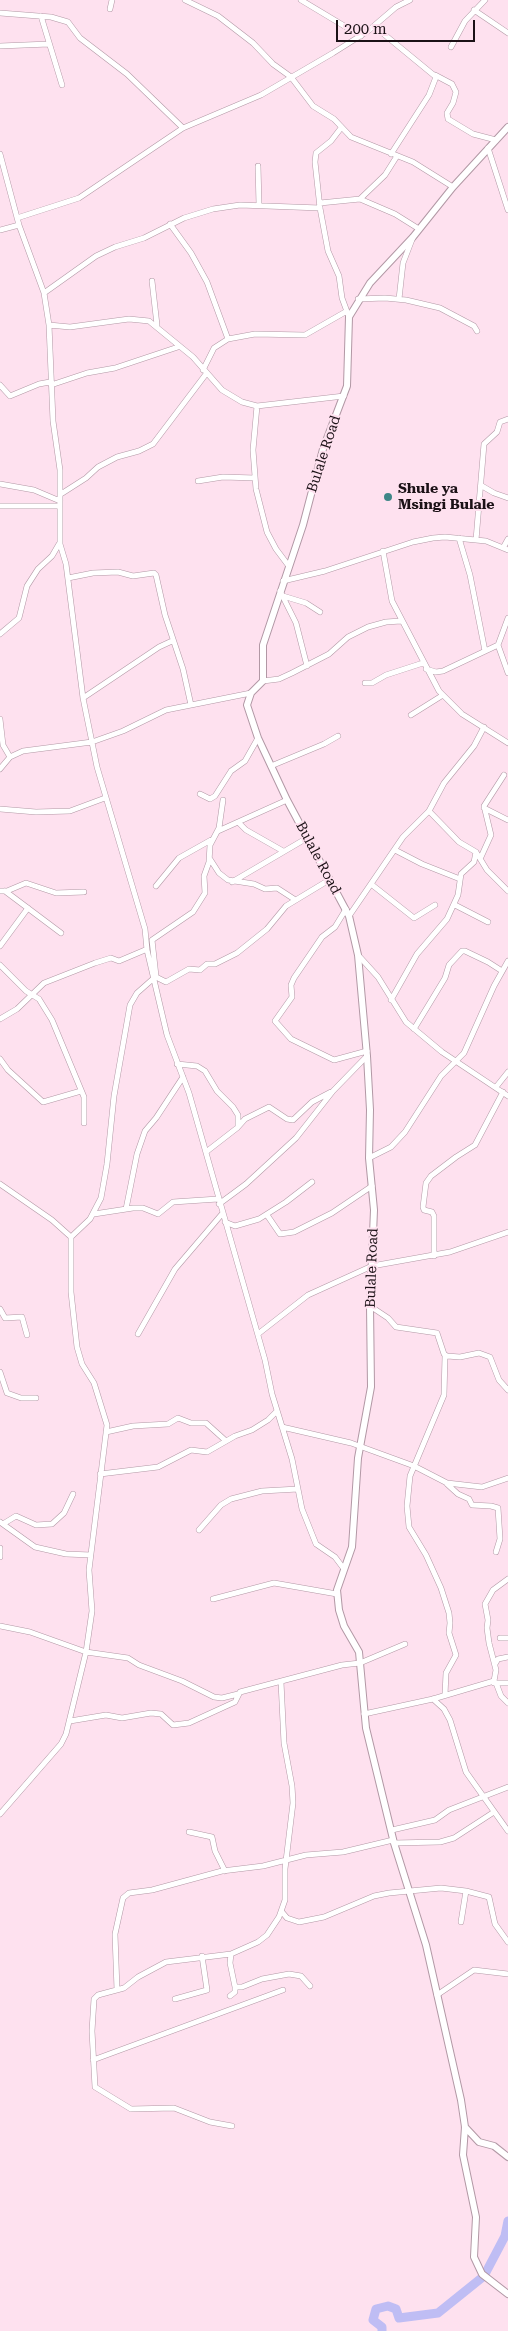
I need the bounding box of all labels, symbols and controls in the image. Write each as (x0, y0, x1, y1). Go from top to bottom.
scale bar (338, 10, 477, 42)
text: 200 m (344, 20, 387, 38)
street label: Bulale Road (304, 413, 344, 495)
place label: Shule ya Msingi Bulale (398, 481, 495, 514)
marker: Shule ya Msingi Bulale (382, 491, 394, 503)
street label: Bulale Road (292, 819, 344, 897)
street label: Bulale Road (362, 1228, 382, 1308)

